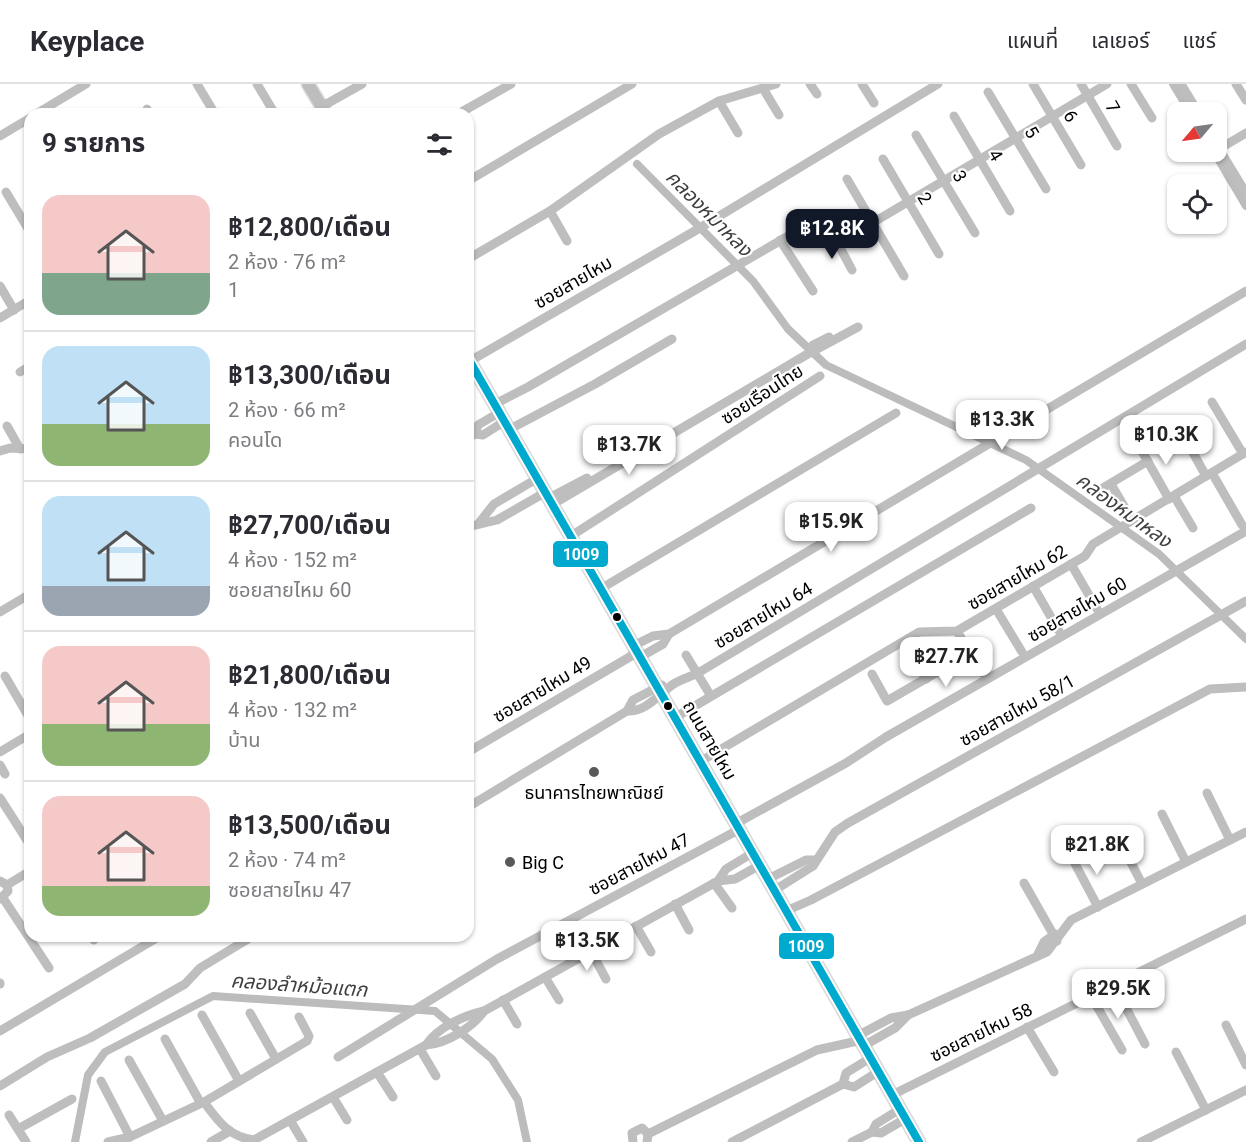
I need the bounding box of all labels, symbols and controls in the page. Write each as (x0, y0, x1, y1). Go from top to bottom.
text: Keyplace (30, 25, 144, 58)
text: แผนที่ (1007, 29, 1058, 53)
text: เลเยอร์ (1091, 29, 1150, 53)
text: แชร์ (1183, 29, 1216, 53)
street label: 7 (1101, 97, 1125, 117)
north arrow (1167, 102, 1227, 162)
map controls (1167, 102, 1227, 234)
street label: 6 (1059, 106, 1083, 126)
street label: 5 (1020, 122, 1044, 142)
text: 9 รายการ (42, 128, 145, 158)
icon: filters (423, 128, 456, 161)
street label: 4 (984, 145, 1008, 165)
water label: คลองหมาหลง (661, 165, 758, 262)
street label: 3 (948, 166, 972, 186)
button: locate (1167, 174, 1227, 234)
street label: 2 (913, 188, 937, 208)
pin: ฿12.8K (783, 209, 881, 260)
text: ฿12,800/เดือน (228, 212, 391, 242)
text: ฿12.8K (800, 216, 864, 240)
icon: home (90, 219, 162, 291)
text: 2 ห้อง · 76 m² (228, 250, 346, 274)
street label: ซอยสายไหม (530, 251, 616, 313)
text: 1 (228, 278, 239, 302)
text: ฿13,300/เดือน (228, 360, 391, 390)
street label: ซอยเรือนไทย (717, 360, 807, 428)
icon: home (90, 370, 162, 442)
text: 2 ห้อง · 66 m² (228, 398, 346, 422)
pin: ฿13.3K (953, 400, 1051, 451)
text: ฿13.3K (970, 407, 1034, 431)
pin: ฿10.3K (1117, 415, 1215, 466)
text: ฿10.3K (1134, 422, 1198, 446)
pin: ฿13.7K (580, 425, 678, 476)
text: คอนโด (228, 428, 282, 452)
text: ฿13.7K (597, 432, 661, 456)
water label: คลองหมาหลง (1072, 467, 1177, 553)
pin: ฿15.9K (782, 502, 880, 553)
text: ฿15.9K (799, 509, 863, 533)
text: ฿27,700/เดือน (228, 510, 391, 540)
icon: home (90, 520, 162, 592)
line badge: 1009 (552, 540, 609, 568)
street label: ซอยสายไหม 62 (964, 540, 1070, 614)
text: 1009 (563, 545, 599, 564)
text: 4 ห้อง · 152 m² (228, 548, 357, 572)
street label: ซอยสายไหม 60 (1024, 572, 1130, 646)
street label: ซอยสายไหม 64 (710, 577, 816, 653)
text: ซอยสายไหม 60 (228, 578, 351, 602)
unlabelled marker (611, 611, 623, 623)
pin: ฿27.7K (897, 637, 995, 688)
text: ฿27.7K (914, 644, 978, 668)
street label: ซอยสายไหม 49 (489, 651, 595, 727)
text: ฿21,800/เดือน (228, 660, 391, 690)
icon: home (90, 670, 162, 742)
street label: ซอยสายไหม 58/1 (956, 670, 1078, 750)
street label: ถนนสายไหม (679, 697, 741, 783)
text: 4 ห้อง · 132 m² (228, 698, 357, 722)
unlabelled marker (662, 700, 674, 712)
text: บ้าน (228, 728, 260, 752)
marker: ธนาคารไทยพาณิชย์ (587, 765, 601, 779)
place label: ธนาคารไทยพาณิชย์ (524, 782, 664, 803)
text: ฿13,500/เดือน (228, 810, 391, 840)
icon: home (90, 820, 162, 892)
pin: ฿21.8K (1048, 825, 1146, 876)
street label: ซอยสายไหม 47 (585, 829, 693, 899)
text: ฿21.8K (1065, 832, 1129, 856)
text: 2 ห้อง · 74 m² (228, 848, 346, 872)
place label: Big C (522, 852, 564, 873)
marker: Big C (503, 855, 517, 869)
text: ซอยสายไหม 47 (228, 878, 351, 902)
pin: ฿13.5K (538, 921, 636, 972)
text: ฿13.5K (555, 928, 619, 952)
line badge: 1009 (778, 932, 835, 960)
text: 1009 (788, 937, 824, 956)
water label: คลองลำหม้อแตก (230, 968, 369, 1002)
pin: ฿29.5K (1069, 969, 1167, 1020)
text: ฿29.5K (1086, 976, 1150, 1000)
street label: ซอยสายไหม 58 (926, 998, 1036, 1066)

